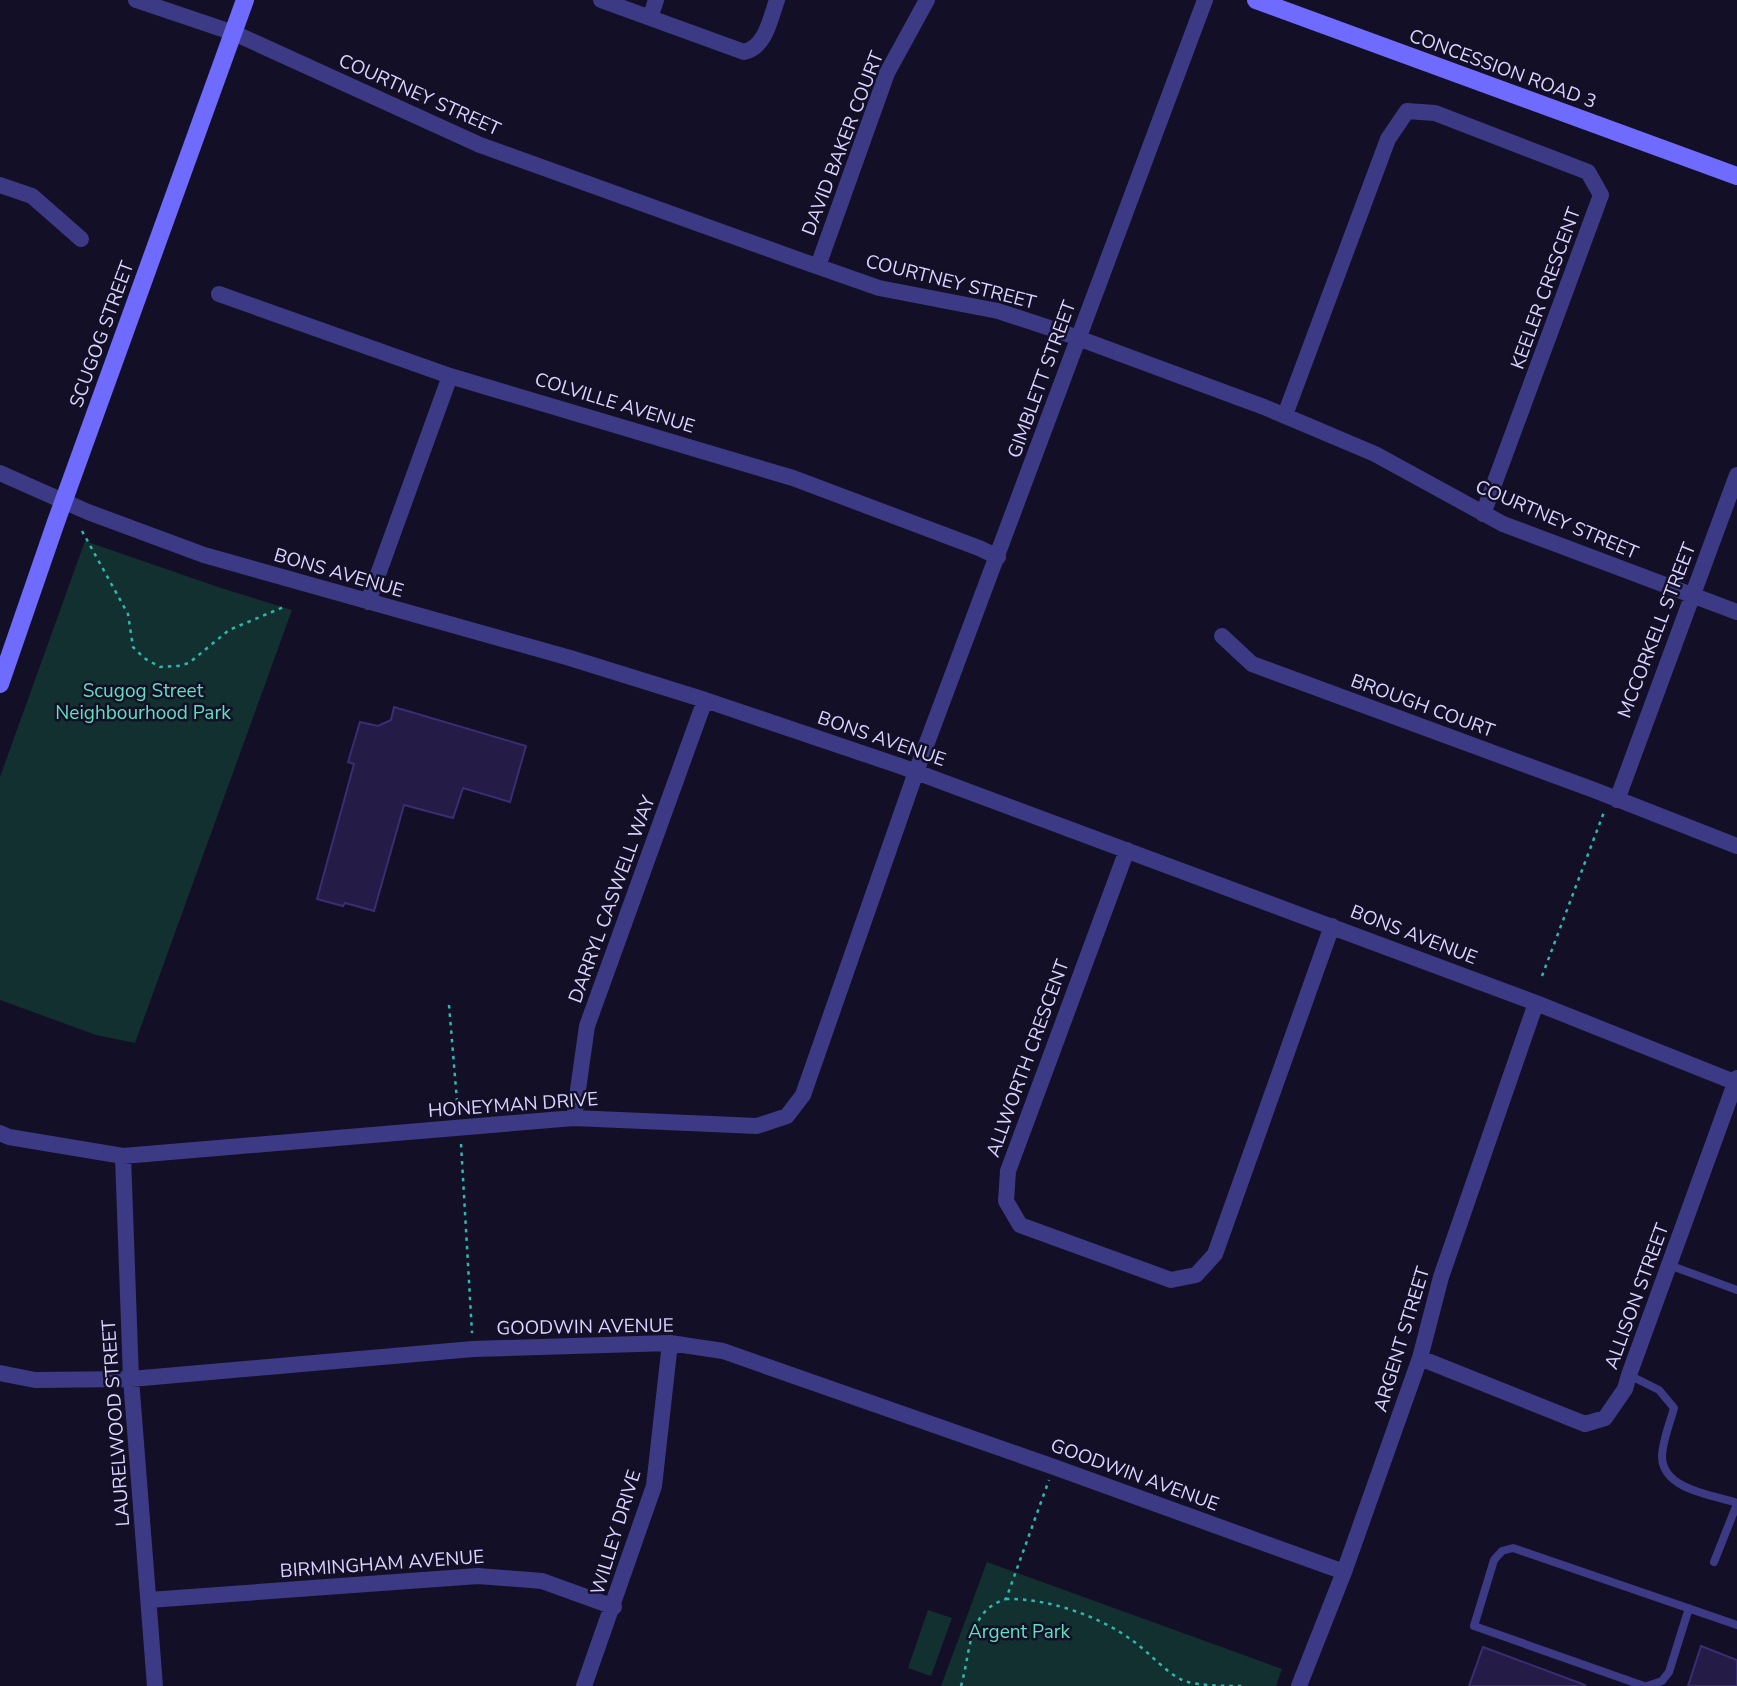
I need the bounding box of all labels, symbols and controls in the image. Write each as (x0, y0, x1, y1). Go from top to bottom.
street label: CONCESSION ROAD 3 (1405, 23, 1600, 115)
street label: DAVID BAKER COURT (796, 47, 890, 239)
street label: COURTNEY STREET (335, 48, 505, 143)
street label: KEELER CRESCENT (1505, 203, 1587, 373)
street label: COURTNEY STREET (863, 248, 1039, 316)
street label: SCUGOG STREET (63, 257, 141, 411)
street label: GIMBLETT STREET (1001, 296, 1083, 462)
street label: COLVILLE AVENUE (532, 366, 698, 440)
street label: COURTNEY STREET (1471, 474, 1643, 566)
street label: MCCORKELL STREET (1612, 539, 1703, 722)
street label: BONS AVENUE (271, 542, 407, 604)
street label: BROUGH COURT (1347, 668, 1499, 744)
park label: Scugog Street Neighbourhood Park (55, 678, 231, 726)
street label: BONS AVENUE (814, 705, 949, 773)
street label: DARRYL CASWELL WAY (562, 791, 662, 1007)
street label: BONS AVENUE (1346, 899, 1481, 971)
street label: ALLWORTH CRESCENT (980, 955, 1076, 1161)
street label: HONEYMAN DRIVE (427, 1086, 599, 1124)
street label: ALLISON STREET (1598, 1219, 1676, 1373)
street label: ARGENT STREET (1368, 1263, 1437, 1415)
street label: GOODWIN AVENUE (496, 1312, 674, 1342)
street label: LAURELWOOD STREET (96, 1318, 136, 1527)
street label: GOODWIN AVENUE (1047, 1432, 1222, 1517)
street label: WILLEY DRIVE (585, 1467, 647, 1598)
street label: BIRMINGHAM AVENUE (279, 1544, 485, 1584)
park label: Argent Park (968, 1619, 1071, 1645)

